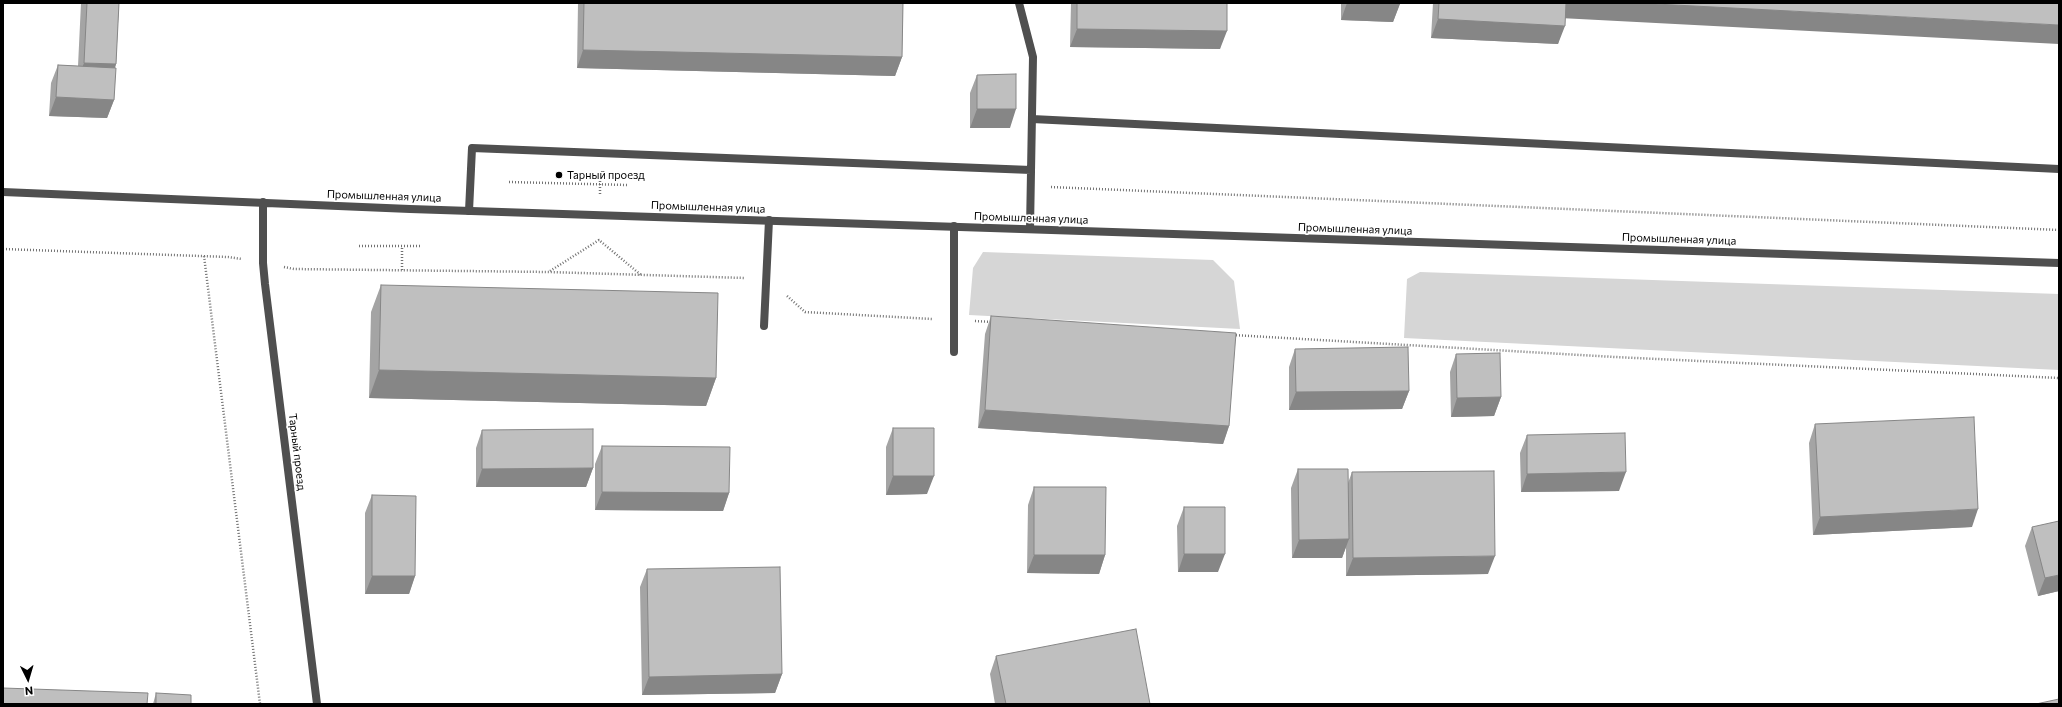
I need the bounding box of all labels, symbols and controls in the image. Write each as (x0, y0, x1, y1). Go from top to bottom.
place label: Тарный проезд (567, 168, 645, 182)
marker: Тарный проезд (554, 170, 564, 180)
street label: Промышленная улица (327, 187, 441, 205)
street label: Промышленная улица (651, 198, 765, 216)
street label: Промышленная улица (974, 209, 1088, 227)
street label: Промышленная улица (1298, 220, 1412, 238)
street label: Промышленная улица (1622, 230, 1736, 248)
street label: Тарный проезд (286, 413, 308, 491)
north arrow (8, 659, 48, 699)
text: N (24, 685, 34, 698)

